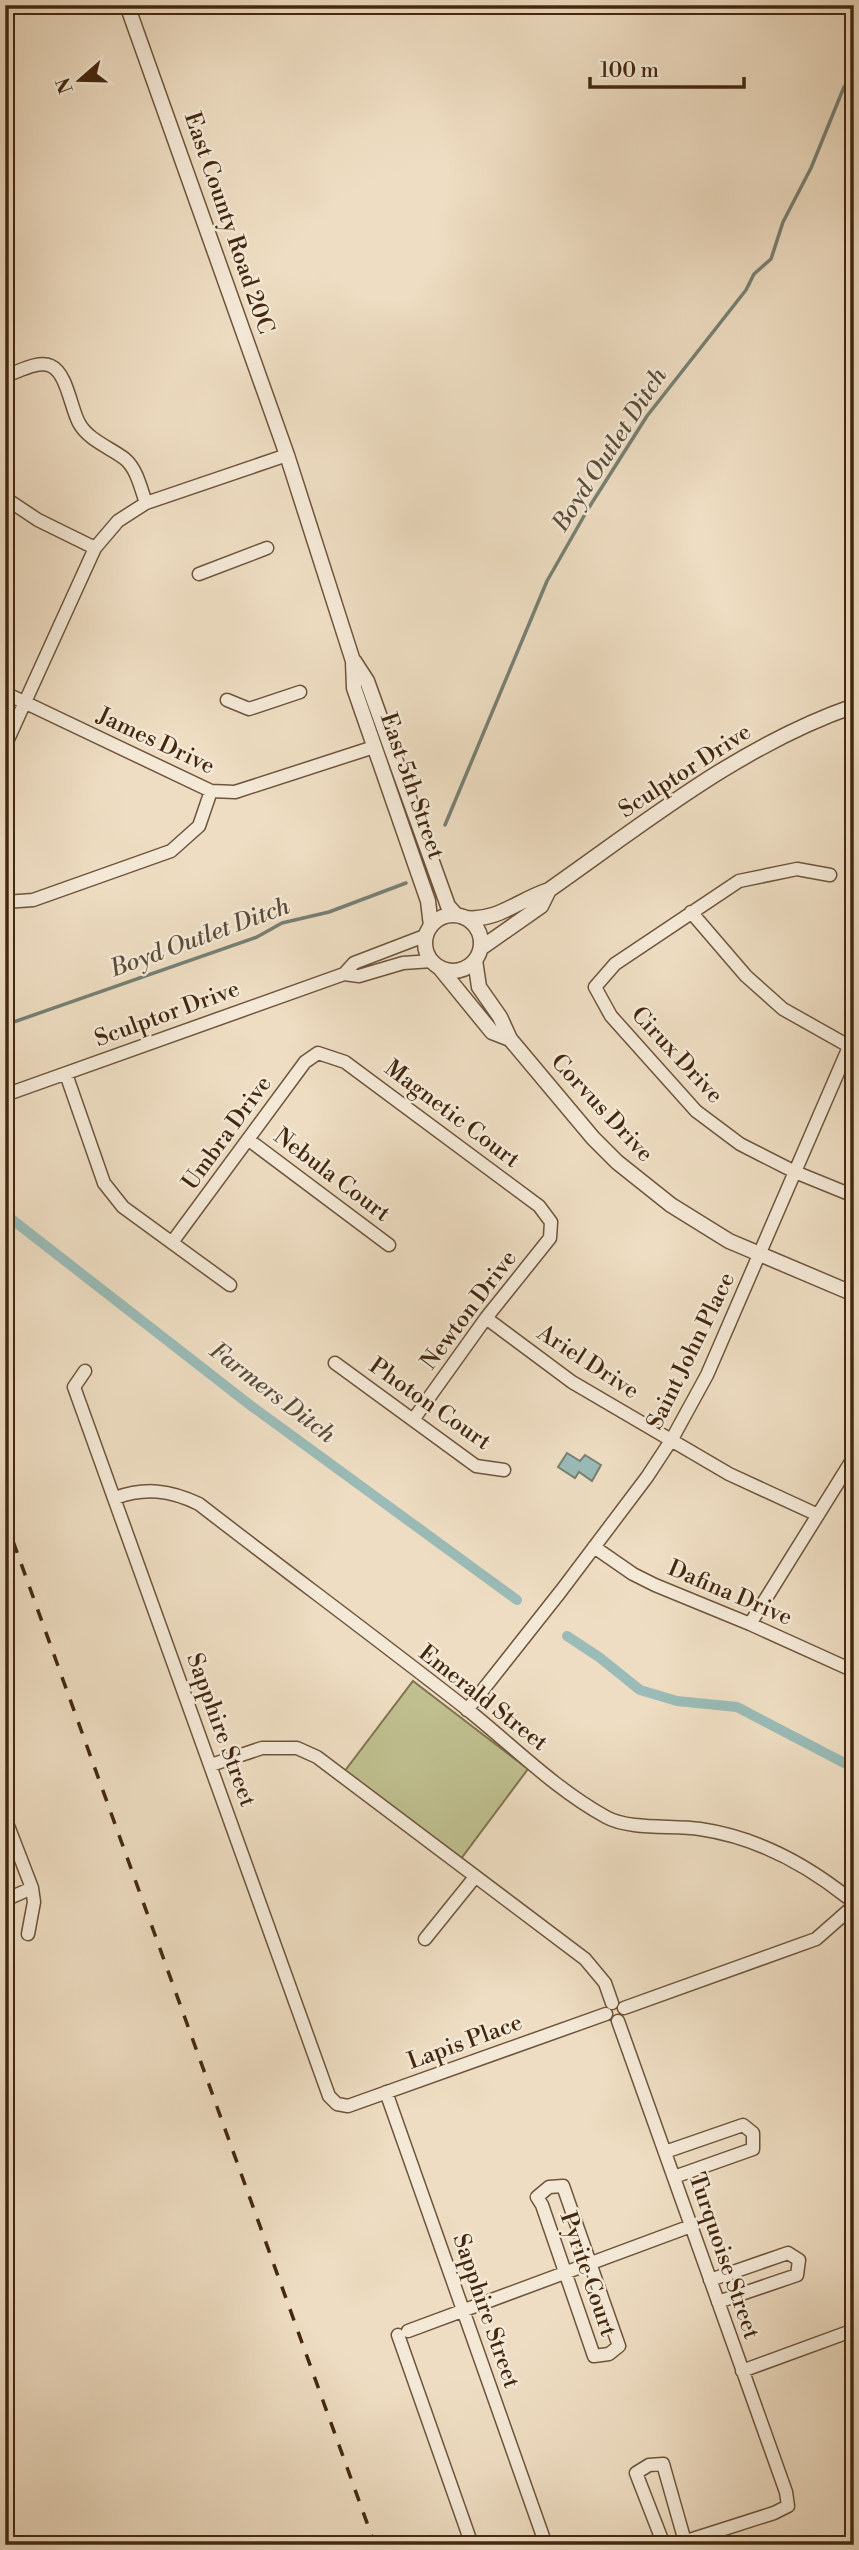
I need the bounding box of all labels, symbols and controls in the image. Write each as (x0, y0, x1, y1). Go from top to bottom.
north arrow (46, 46, 116, 116)
scale bar (590, 46, 744, 90)
text: 100 m (600, 58, 659, 84)
text: N (51, 74, 79, 97)
street label: East County Road 20C (178, 109, 280, 337)
water label: Boyd Outlet Ditch (545, 362, 674, 538)
street label: James Drive (92, 701, 219, 780)
street label: East 5th Street (374, 709, 450, 863)
street label: Sculptor Drive (614, 718, 756, 824)
water label: Boyd Outlet Ditch (105, 891, 294, 985)
street label: Sculptor Drive (91, 975, 243, 1053)
street label: Cirux Drive (625, 1001, 729, 1109)
street label: Corvus Drive (545, 1048, 659, 1168)
street label: Magnetic Court (379, 1054, 525, 1174)
street label: Umbra Drive (176, 1070, 278, 1196)
street label: Nebula Court (268, 1122, 396, 1228)
street label: Newton Drive (415, 1245, 523, 1375)
street label: Saint John Place (641, 1268, 741, 1434)
street label: Ariel Drive (531, 1318, 644, 1405)
water label: Farmers Ditch (203, 1336, 341, 1451)
street label: Photon Court (364, 1352, 496, 1456)
street label: Dafina Drive (664, 1554, 796, 1632)
street label: Emerald Street (413, 1639, 553, 1757)
street label: Sapphire Street (180, 1649, 262, 1811)
street label: Lapis Place (404, 2008, 526, 2076)
street label: Turquoise Street (682, 2169, 766, 2343)
street label: Pyrite Court (554, 2208, 622, 2340)
street label: Sapphire Street (447, 2230, 525, 2392)

